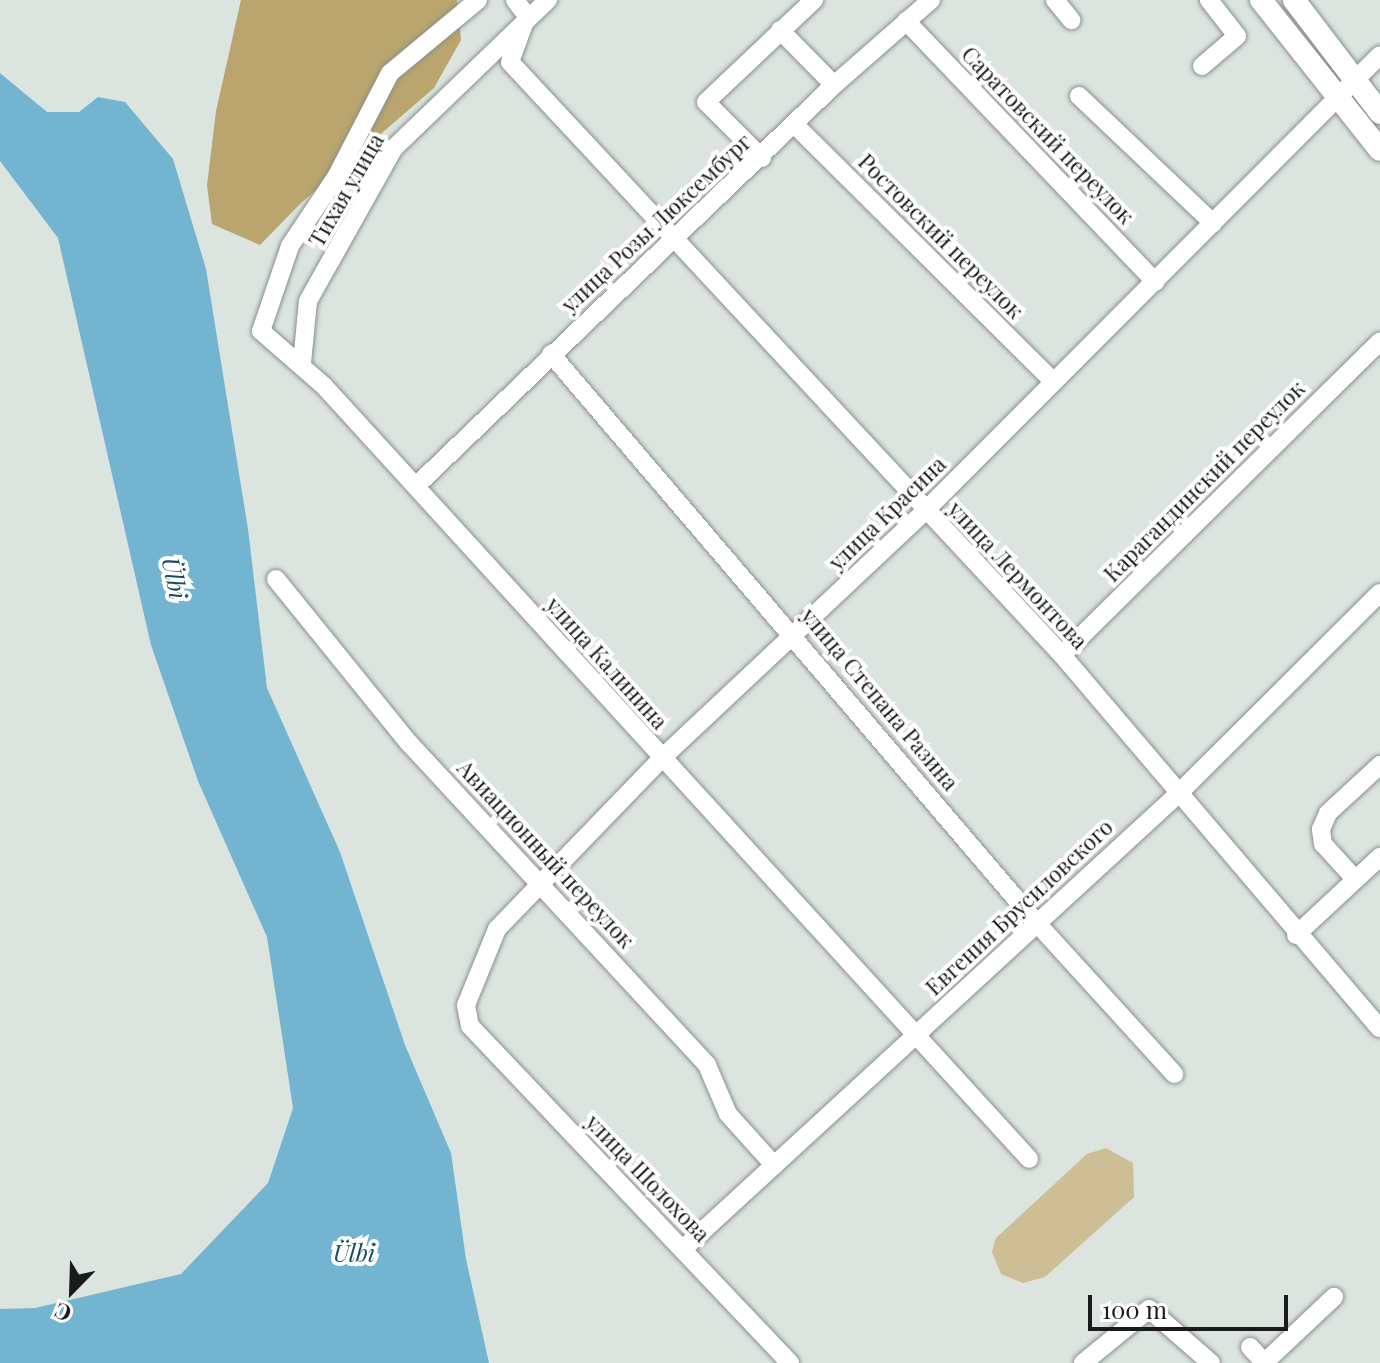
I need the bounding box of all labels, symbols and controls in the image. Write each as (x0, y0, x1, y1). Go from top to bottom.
street label: Саратовский переулок (956, 41, 1140, 229)
street label: улица Розы Люксембург (556, 128, 756, 318)
street label: Тихая улица (303, 129, 389, 251)
street label: Ростовский переулок (853, 148, 1029, 324)
street label: Карагандинский переулок (1098, 375, 1310, 587)
street label: улица Красина (823, 451, 951, 575)
street label: улица Лермонтова (943, 496, 1093, 654)
water label: Ülbi (157, 554, 193, 602)
street label: улица Калинина (541, 592, 673, 734)
street label: улица Степана Разина (796, 603, 964, 795)
street label: Авиационный переулок (452, 755, 640, 953)
street label: Евгения Брусиловского (920, 813, 1118, 1001)
street label: улица Шолохова (581, 1109, 715, 1247)
water label: Ülbi (333, 1239, 375, 1267)
north arrow (32, 1251, 112, 1331)
scale bar (1092, 1279, 1292, 1329)
text: 100 m (1102, 1293, 1167, 1325)
text: С (50, 1296, 76, 1330)

